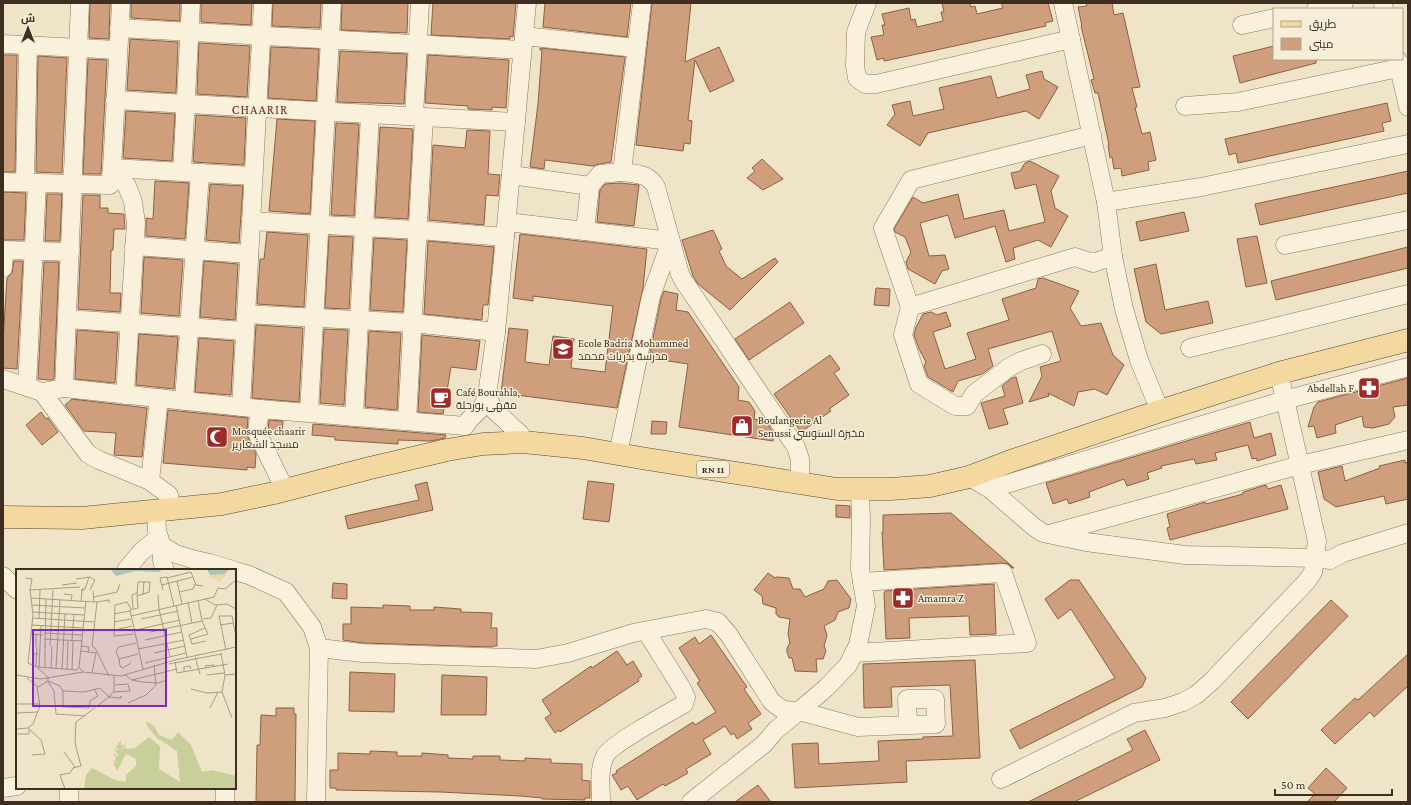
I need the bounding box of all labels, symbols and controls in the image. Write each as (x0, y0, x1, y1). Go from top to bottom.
north arrow (8, 8, 48, 48)
legend (1273, 8, 1403, 60)
text: ش (21, 12, 35, 25)
text: طريق (1309, 17, 1337, 31)
text: مبنى (1309, 37, 1334, 51)
district label: CHAARIR (232, 102, 288, 117)
school or university icon: Ecole Badria Mohammed مدرسة بدريات محمد (550, 336, 576, 362)
place label: Ecole Badria Mohammed مدرسة بدريات محمد (578, 337, 689, 363)
pharmacy icon: Abdellah F (1356, 375, 1382, 401)
place label: Abdellah F (1307, 382, 1355, 394)
cafe icon: Café Bourahla, مقهى بورحلة (428, 385, 454, 411)
place label: Café Bourahla, مقهى بورحلة (456, 386, 520, 412)
shop icon: Boulangerie Al Senussi مخبزة السنوسي (729, 413, 755, 439)
place label: Boulangerie Al Senussi مخبزة السنوسي (758, 414, 865, 441)
mosque icon: Mosquée chaarir مسجد الشعارير (204, 424, 230, 450)
place label: Mosquée chaarir مسجد الشعارير (231, 425, 305, 451)
road number: RN 11 (697, 461, 729, 477)
inset map (16, 569, 236, 789)
pharmacy icon: Amamra Z (890, 585, 916, 611)
place label: Amamra Z (918, 592, 964, 604)
scale bar (1275, 771, 1392, 797)
text: 50 m (1281, 778, 1306, 792)

